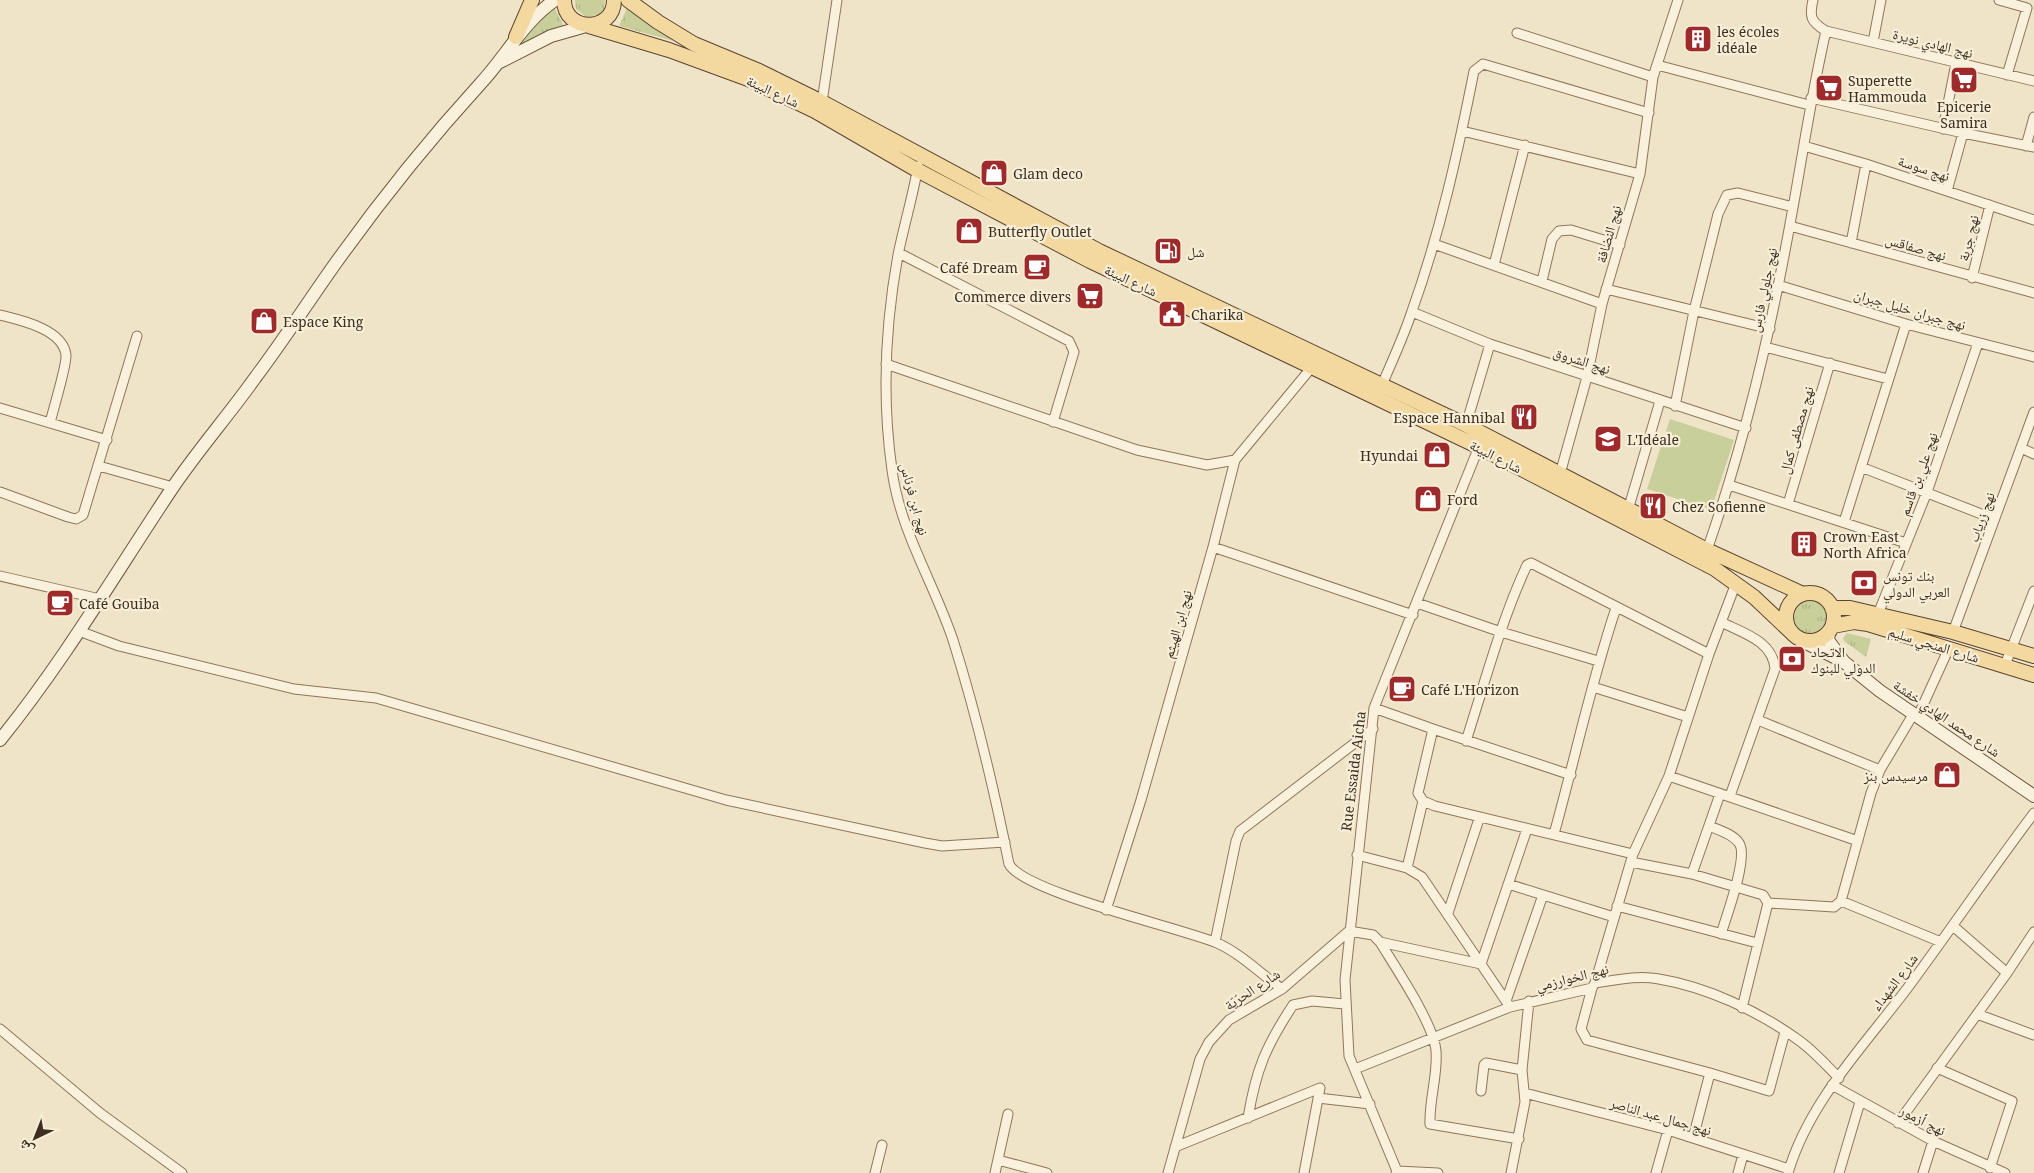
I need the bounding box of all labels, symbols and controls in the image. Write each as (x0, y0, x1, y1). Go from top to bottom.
place label: les écoles idéale (1717, 22, 1779, 57)
building icon: les écoles idéale (1683, 24, 1713, 54)
street label: نهج الهادي نويرة (1890, 24, 1975, 65)
supermarket icon: Epicerie Samira (1949, 65, 1979, 95)
street label: شارع البيئة (743, 71, 802, 112)
place label: Superette Hammouda (1848, 71, 1927, 106)
supermarket icon: Superette Hammouda (1814, 73, 1844, 103)
place label: Epicerie Samira (1937, 97, 1991, 132)
street label: نهج سوسة (1895, 151, 1952, 186)
shop icon: Glam deco (979, 158, 1009, 188)
place label: Glam deco (1013, 164, 1083, 183)
street label: نهج النضافة (1591, 203, 1626, 265)
street label: نهج جربة (1953, 213, 1984, 263)
shop icon: Butterfly Outlet (954, 216, 984, 246)
place label: Butterfly Outlet (988, 222, 1092, 241)
street label: نهج صفاقس (1883, 229, 1949, 266)
fuel station icon: شل (1153, 236, 1183, 266)
place label: شل (1187, 242, 1205, 261)
street label: نهج جلولي فارس (1745, 246, 1784, 335)
cafe icon: Café Dream (1022, 252, 1052, 282)
place label: Café Dream (940, 258, 1018, 277)
street label: شارع البيئة (1101, 260, 1160, 301)
supermarket icon: Commerce divers (1075, 281, 1105, 311)
street label: نهج جبران خليل جبران (1852, 284, 1968, 335)
place label: Commerce divers (954, 287, 1071, 306)
public building icon: Charika (1157, 299, 1187, 329)
place label: Charika (1191, 305, 1244, 324)
shop icon: Espace King (249, 306, 279, 336)
place label: Espace King (283, 312, 364, 331)
street label: نهج الشروق (1551, 342, 1613, 379)
street label: نهج مصطفى كمال (1774, 384, 1819, 476)
restaurant icon: Espace Hannibal (1509, 402, 1539, 432)
place label: Espace Hannibal (1393, 408, 1506, 427)
school or university icon: L'Idéale (1593, 424, 1623, 454)
street label: نهج علي بن قاسم (1894, 429, 1944, 519)
place label: L'Idéale (1627, 430, 1679, 449)
street label: شارع البيئة (1466, 435, 1525, 478)
shop icon: Hyundai (1422, 440, 1452, 470)
place label: Hyundai (1360, 446, 1419, 465)
street label: نهج ابن فرناس (895, 461, 934, 538)
shop icon: Ford (1413, 484, 1443, 514)
street label: نهج زرياب (1963, 489, 2000, 545)
place label: Ford (1447, 490, 1478, 509)
restaurant icon: Chez Sofienne (1638, 491, 1668, 521)
place label: Chez Sofienne (1672, 497, 1766, 516)
place label: Crown East North Africa (1823, 527, 1907, 562)
building icon: Crown East North Africa (1789, 529, 1819, 559)
place label: بنك تونس العربي الدولي (1883, 566, 1950, 603)
bank icon: بنك تونس العربي الدولي (1849, 568, 1879, 598)
street label: نهج ابن الهيثم (1158, 587, 1197, 661)
cafe icon: Café Gouiba (45, 588, 75, 618)
place label: Café Gouiba (79, 594, 160, 613)
street label: شارع المنجي سليم (1885, 621, 1982, 669)
place label: الاتحاد الدولي للبنوك (1811, 642, 1876, 679)
bank icon: الاتحاد الدولي للبنوك (1777, 644, 1807, 674)
cafe icon: Café L'Horizon (1387, 674, 1417, 704)
street label: شارع محمد الهادي خفشة (1888, 675, 2004, 763)
place label: Café L'Horizon (1421, 680, 1519, 699)
street label: Rue Essaida Aicha (1336, 710, 1370, 832)
shop icon: مرسيدس بنز (1932, 760, 1962, 790)
place label: مرسيدس بنز (1863, 766, 1928, 785)
street label: شارع الشهداء (1866, 949, 1923, 1015)
street label: نهج الخوارزمي (1534, 959, 1611, 998)
street label: شارع الحرّيّة (1221, 964, 1284, 1015)
street label: نهج جمال عبد الناصر (1607, 1092, 1714, 1141)
street label: نهج أزمور (1895, 1100, 1949, 1141)
north arrow (10, 1113, 60, 1163)
text: ش (14, 1136, 38, 1160)

